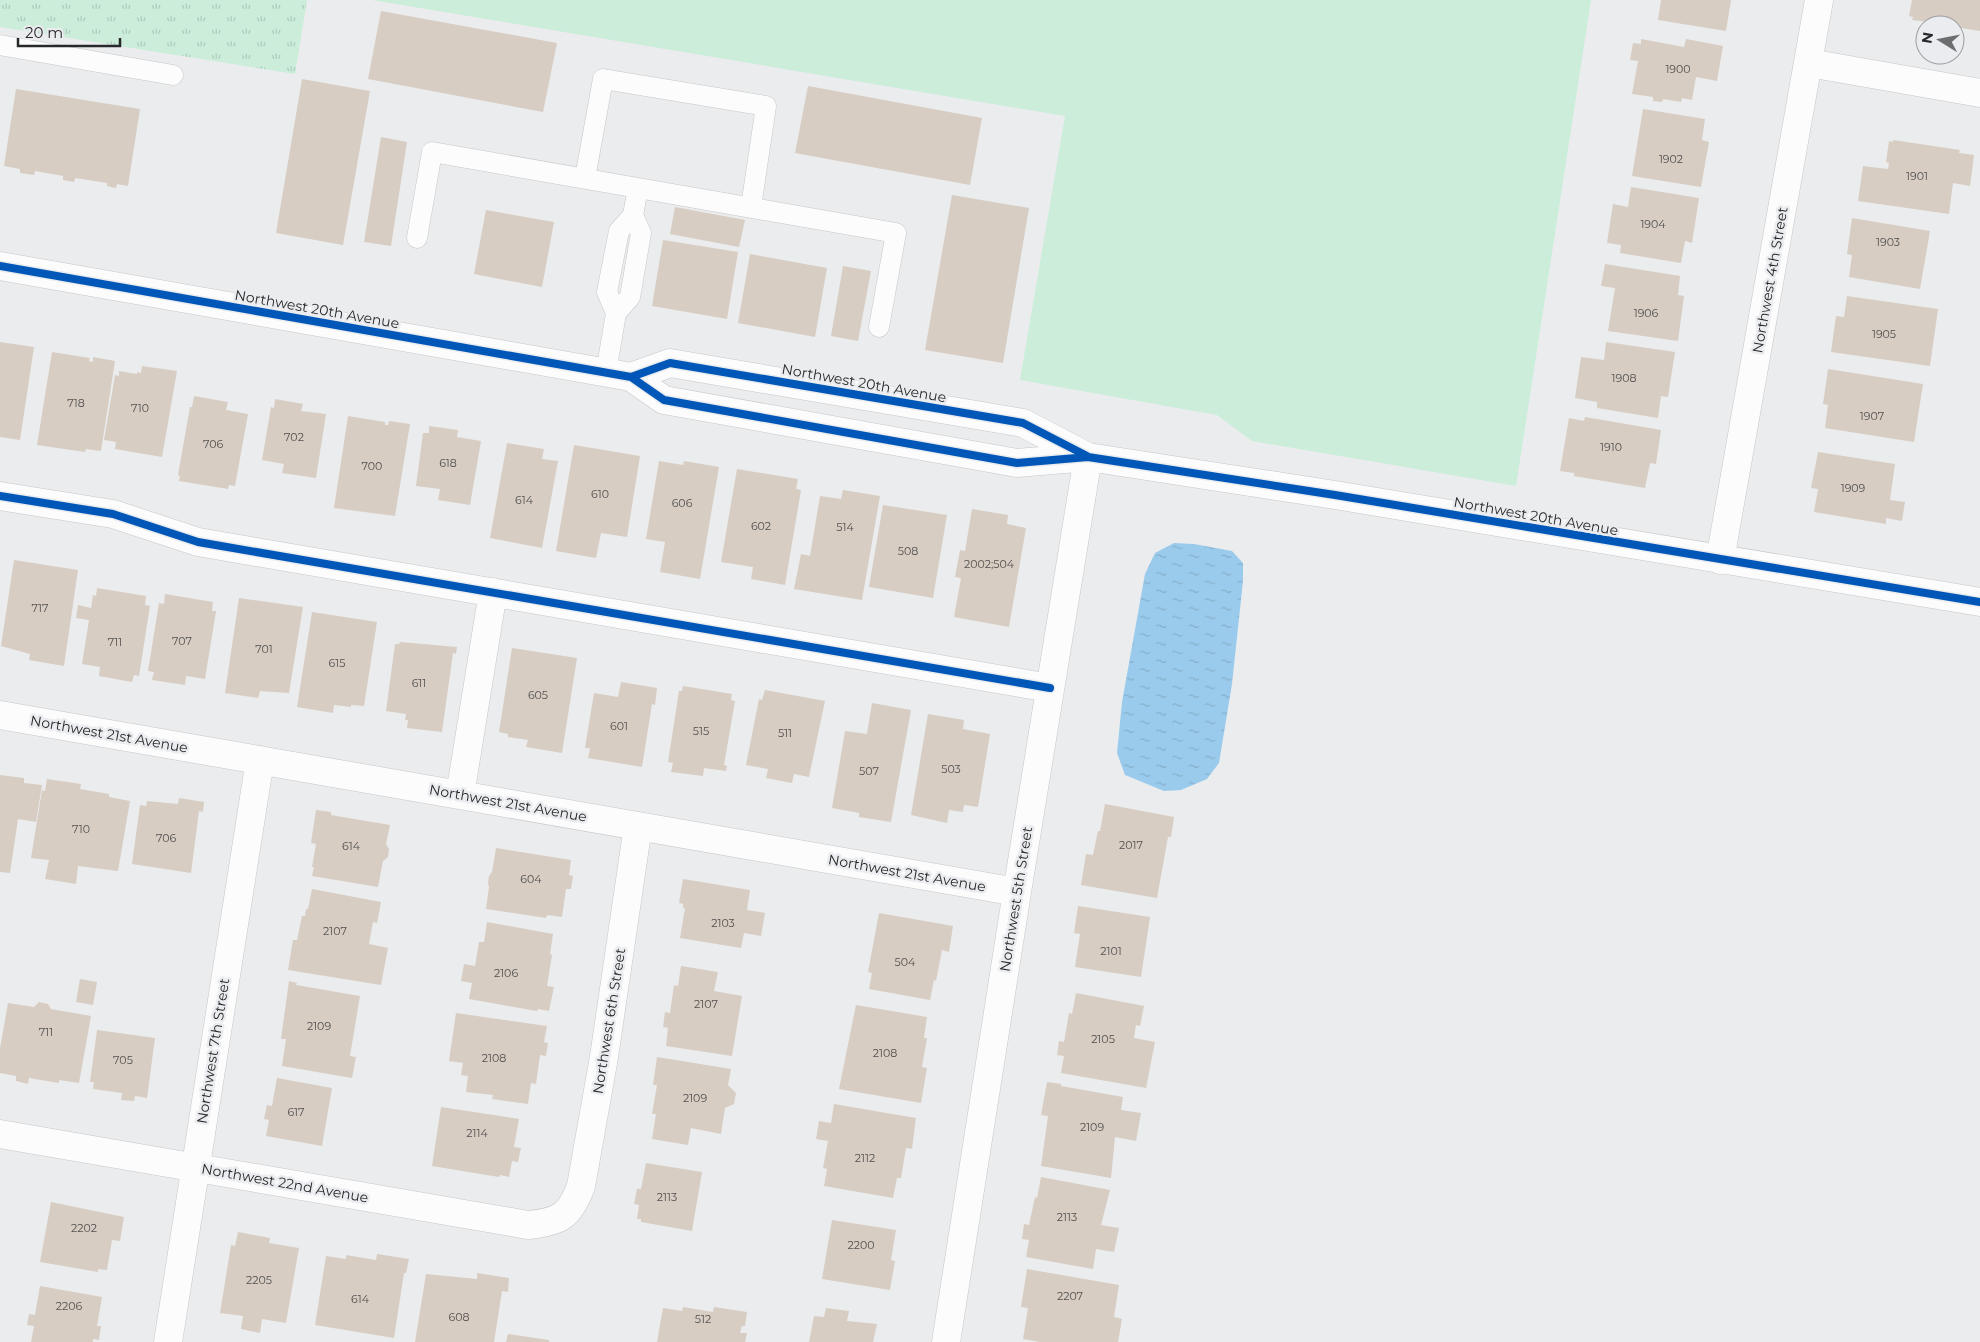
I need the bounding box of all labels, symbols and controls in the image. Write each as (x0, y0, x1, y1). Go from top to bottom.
scale bar (18, 15, 120, 47)
north arrow (1915, 15, 1965, 65)
text: 20 m (25, 23, 63, 42)
text: N (1917, 31, 1937, 45)
house number: 1900 (1665, 62, 1691, 76)
house number: 1902 (1659, 152, 1683, 166)
house number: 1901 (1906, 169, 1928, 183)
street label: Northwest 4th Street (1748, 205, 1792, 355)
house number: 1904 (1640, 217, 1666, 231)
house number: 1903 (1876, 235, 1900, 249)
street label: Northwest 20th Avenue (233, 286, 401, 332)
house number: 1906 (1634, 306, 1659, 320)
house number: 1905 (1872, 327, 1896, 341)
street label: Northwest 20th Avenue (780, 360, 948, 406)
house number: 1908 (1612, 371, 1636, 385)
house number: 718 (67, 396, 85, 410)
house number: 710 (131, 401, 149, 415)
house number: 1907 (1860, 409, 1884, 423)
house number: 702 (284, 430, 304, 444)
house number: 706 (203, 437, 223, 451)
house number: 1910 (1600, 440, 1622, 454)
house number: 618 (439, 456, 457, 470)
house number: 700 (362, 459, 382, 473)
house number: 1909 (1841, 481, 1866, 495)
house number: 610 (591, 487, 609, 501)
house number: 614 (515, 493, 534, 507)
street label: Northwest 20th Avenue (1452, 493, 1620, 539)
house number: 606 (672, 496, 693, 510)
house number: 602 (751, 519, 771, 533)
house number: 514 (836, 520, 854, 534)
house number: 508 (898, 544, 918, 558)
house number: 2002;504 (964, 557, 1015, 571)
house number: 717 (31, 601, 49, 615)
house number: 707 (172, 634, 192, 648)
house number: 711 (108, 635, 122, 649)
house number: 701 (255, 642, 273, 656)
house number: 615 (329, 656, 345, 670)
house number: 611 (412, 676, 426, 690)
house number: 605 (528, 688, 548, 702)
street label: Northwest 21st Avenue (29, 711, 189, 757)
house number: 601 (610, 719, 628, 733)
house number: 515 (693, 724, 709, 738)
house number: 511 (778, 726, 792, 740)
house number: 503 (941, 762, 961, 776)
house number: 507 (859, 764, 879, 778)
street label: Northwest 21st Avenue (428, 780, 588, 826)
house number: 710 (72, 822, 90, 836)
street label: Northwest 5th Street (996, 825, 1036, 973)
house number: 706 (156, 831, 176, 845)
house number: 2017 (1119, 838, 1143, 852)
house number: 614 (342, 839, 361, 853)
street label: Northwest 21st Avenue (827, 850, 987, 896)
house number: 604 (520, 872, 542, 886)
house number: 2103 (711, 916, 735, 930)
house number: 2107 (323, 924, 347, 938)
house number: 2101 (1100, 944, 1122, 958)
street label: Northwest 6th Street (589, 946, 629, 1095)
house number: 504 (895, 955, 916, 969)
house number: 2106 (494, 966, 518, 980)
street label: Northwest 7th Street (193, 977, 233, 1125)
house number: 2107 (694, 997, 718, 1011)
house number: 2109 (307, 1019, 331, 1033)
house number: 711 (39, 1025, 53, 1039)
house number: 2105 (1091, 1032, 1115, 1046)
house number: 2108 (873, 1046, 897, 1060)
house number: 2108 (482, 1051, 506, 1065)
house number: 705 (113, 1053, 133, 1067)
house number: 2109 (683, 1091, 707, 1105)
house number: 617 (287, 1105, 305, 1119)
house number: 2109 (1080, 1120, 1104, 1134)
house number: 2114 (466, 1126, 488, 1140)
house number: 2112 (855, 1151, 875, 1165)
street label: Northwest 22nd Avenue (200, 1159, 370, 1207)
house number: 2113 (657, 1190, 677, 1204)
house number: 2113 (1057, 1210, 1077, 1224)
house number: 2202 (71, 1221, 97, 1235)
house number: 2200 (847, 1238, 875, 1252)
house number: 2205 (246, 1273, 272, 1287)
house number: 2207 (1057, 1289, 1083, 1303)
house number: 614 (351, 1292, 370, 1306)
house number: 2206 (56, 1299, 83, 1313)
house number: 608 (449, 1310, 470, 1324)
house number: 512 (695, 1312, 711, 1326)

